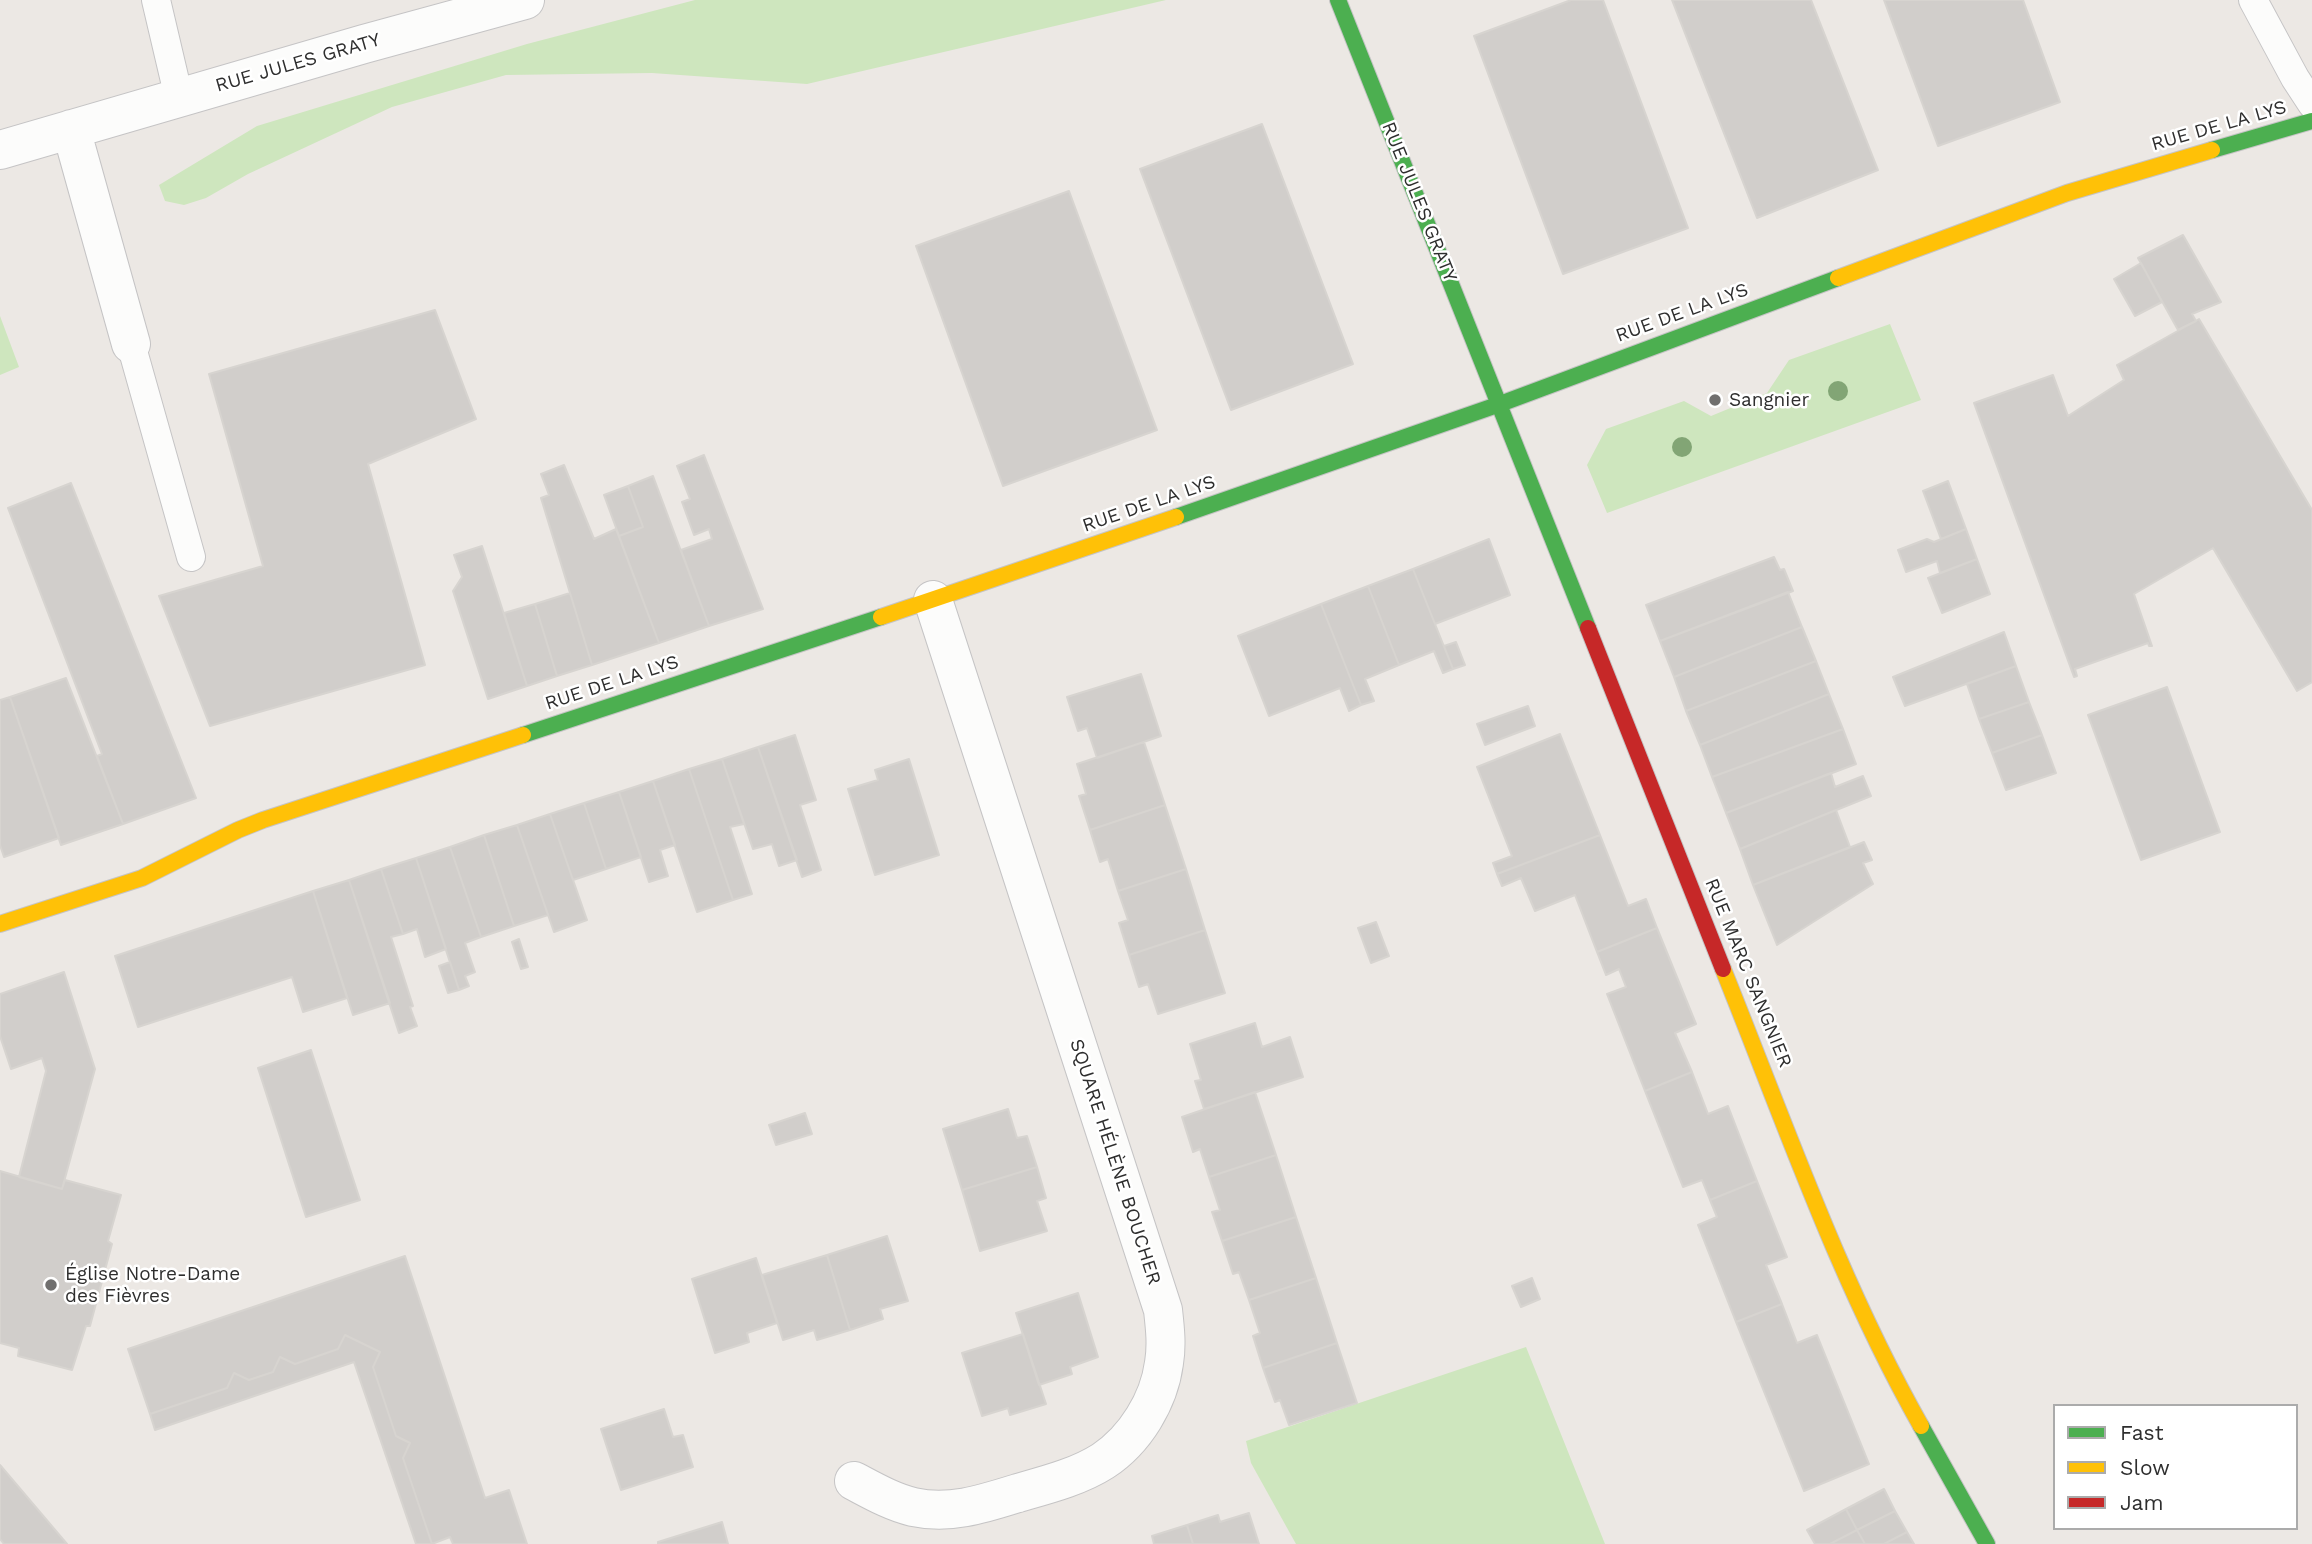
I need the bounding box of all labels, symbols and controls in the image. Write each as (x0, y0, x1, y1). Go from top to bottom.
street label: RUE JULES GRATY (213, 29, 383, 97)
street label: RUE DE LA LYS (2149, 96, 2289, 156)
street label: RUE JULES GRATY (1376, 119, 1462, 285)
street label: RUE DE LA LYS (1613, 278, 1751, 348)
place label: Sangnier (1729, 389, 1809, 411)
marker: Sangnier (1707, 392, 1723, 408)
street label: RUE DE LA LYS (1079, 471, 1219, 537)
street label: RUE DE LA LYS (542, 651, 682, 715)
street label: RUE MARC SANGNIER (1700, 875, 1796, 1071)
street label: SQUARE HÉLÈNE BOUCHER (1064, 1036, 1166, 1288)
place label: Église Notre-Dame des Fièvres (65, 1263, 240, 1307)
marker: Église Notre-Dame des Fièvres (43, 1277, 59, 1293)
legend (2053, 1404, 2298, 1530)
text: Fast (2120, 1420, 2164, 1445)
text: Slow (2120, 1455, 2170, 1480)
text: Jam (2120, 1490, 2163, 1515)

